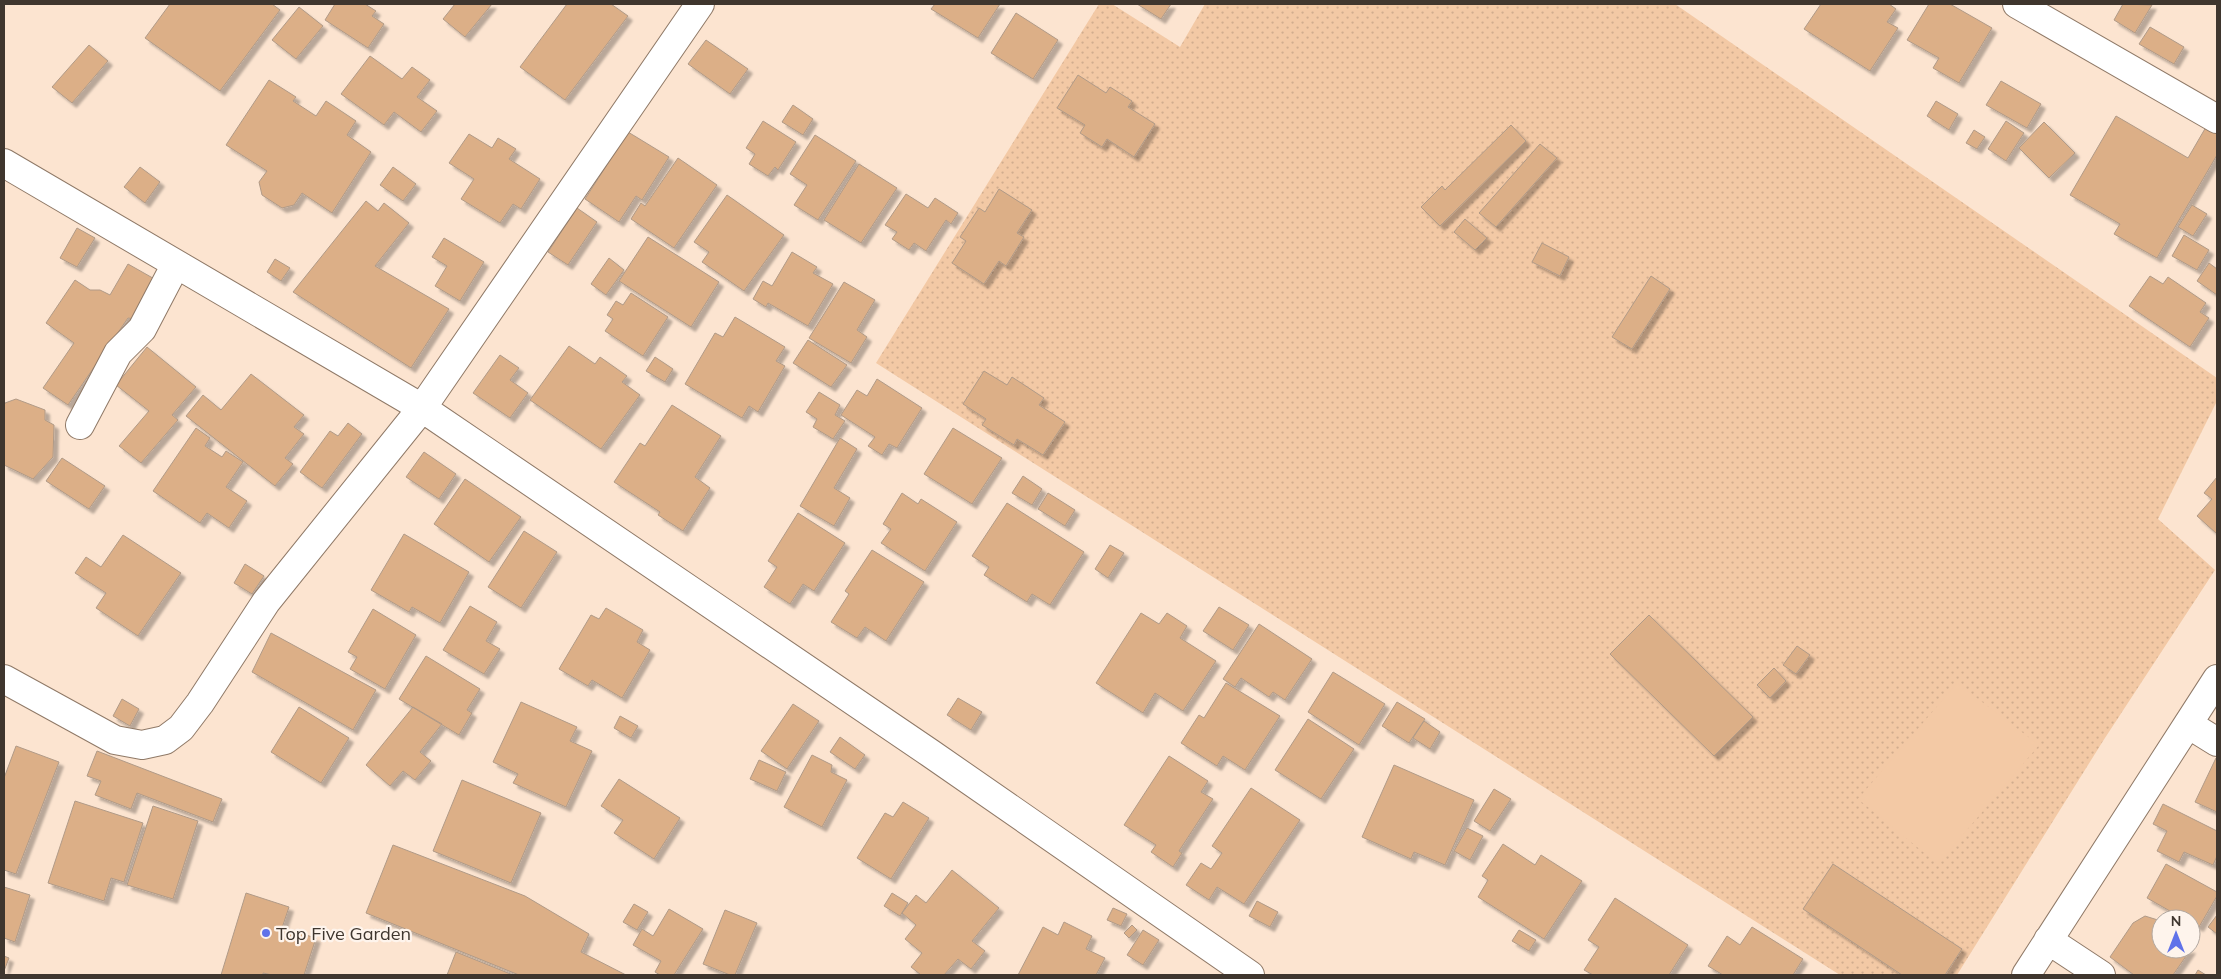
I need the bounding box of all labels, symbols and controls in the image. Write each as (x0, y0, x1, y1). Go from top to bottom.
north arrow (2151, 909, 2201, 959)
text: N (2171, 912, 2181, 930)
place label: Top Five Garden (276, 922, 411, 945)
marker: Top Five Garden (260, 927, 272, 939)

